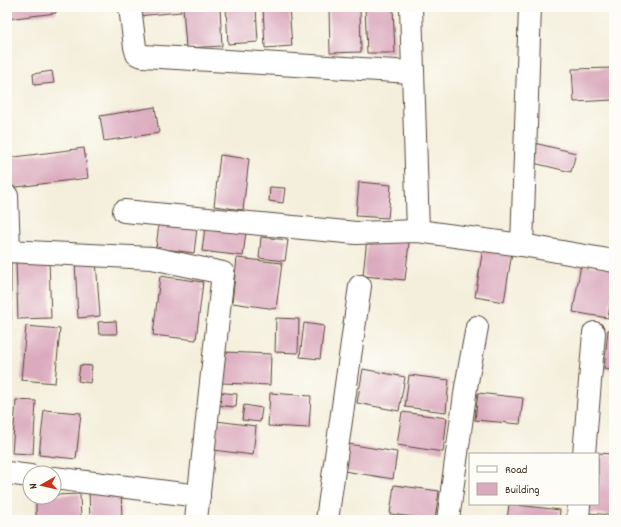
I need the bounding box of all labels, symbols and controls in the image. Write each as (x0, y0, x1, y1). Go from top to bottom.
legend (469, 453, 599, 505)
text: Road (505, 462, 527, 479)
north arrow (22, 465, 62, 505)
text: N (26, 482, 42, 490)
text: Building (505, 482, 540, 499)

